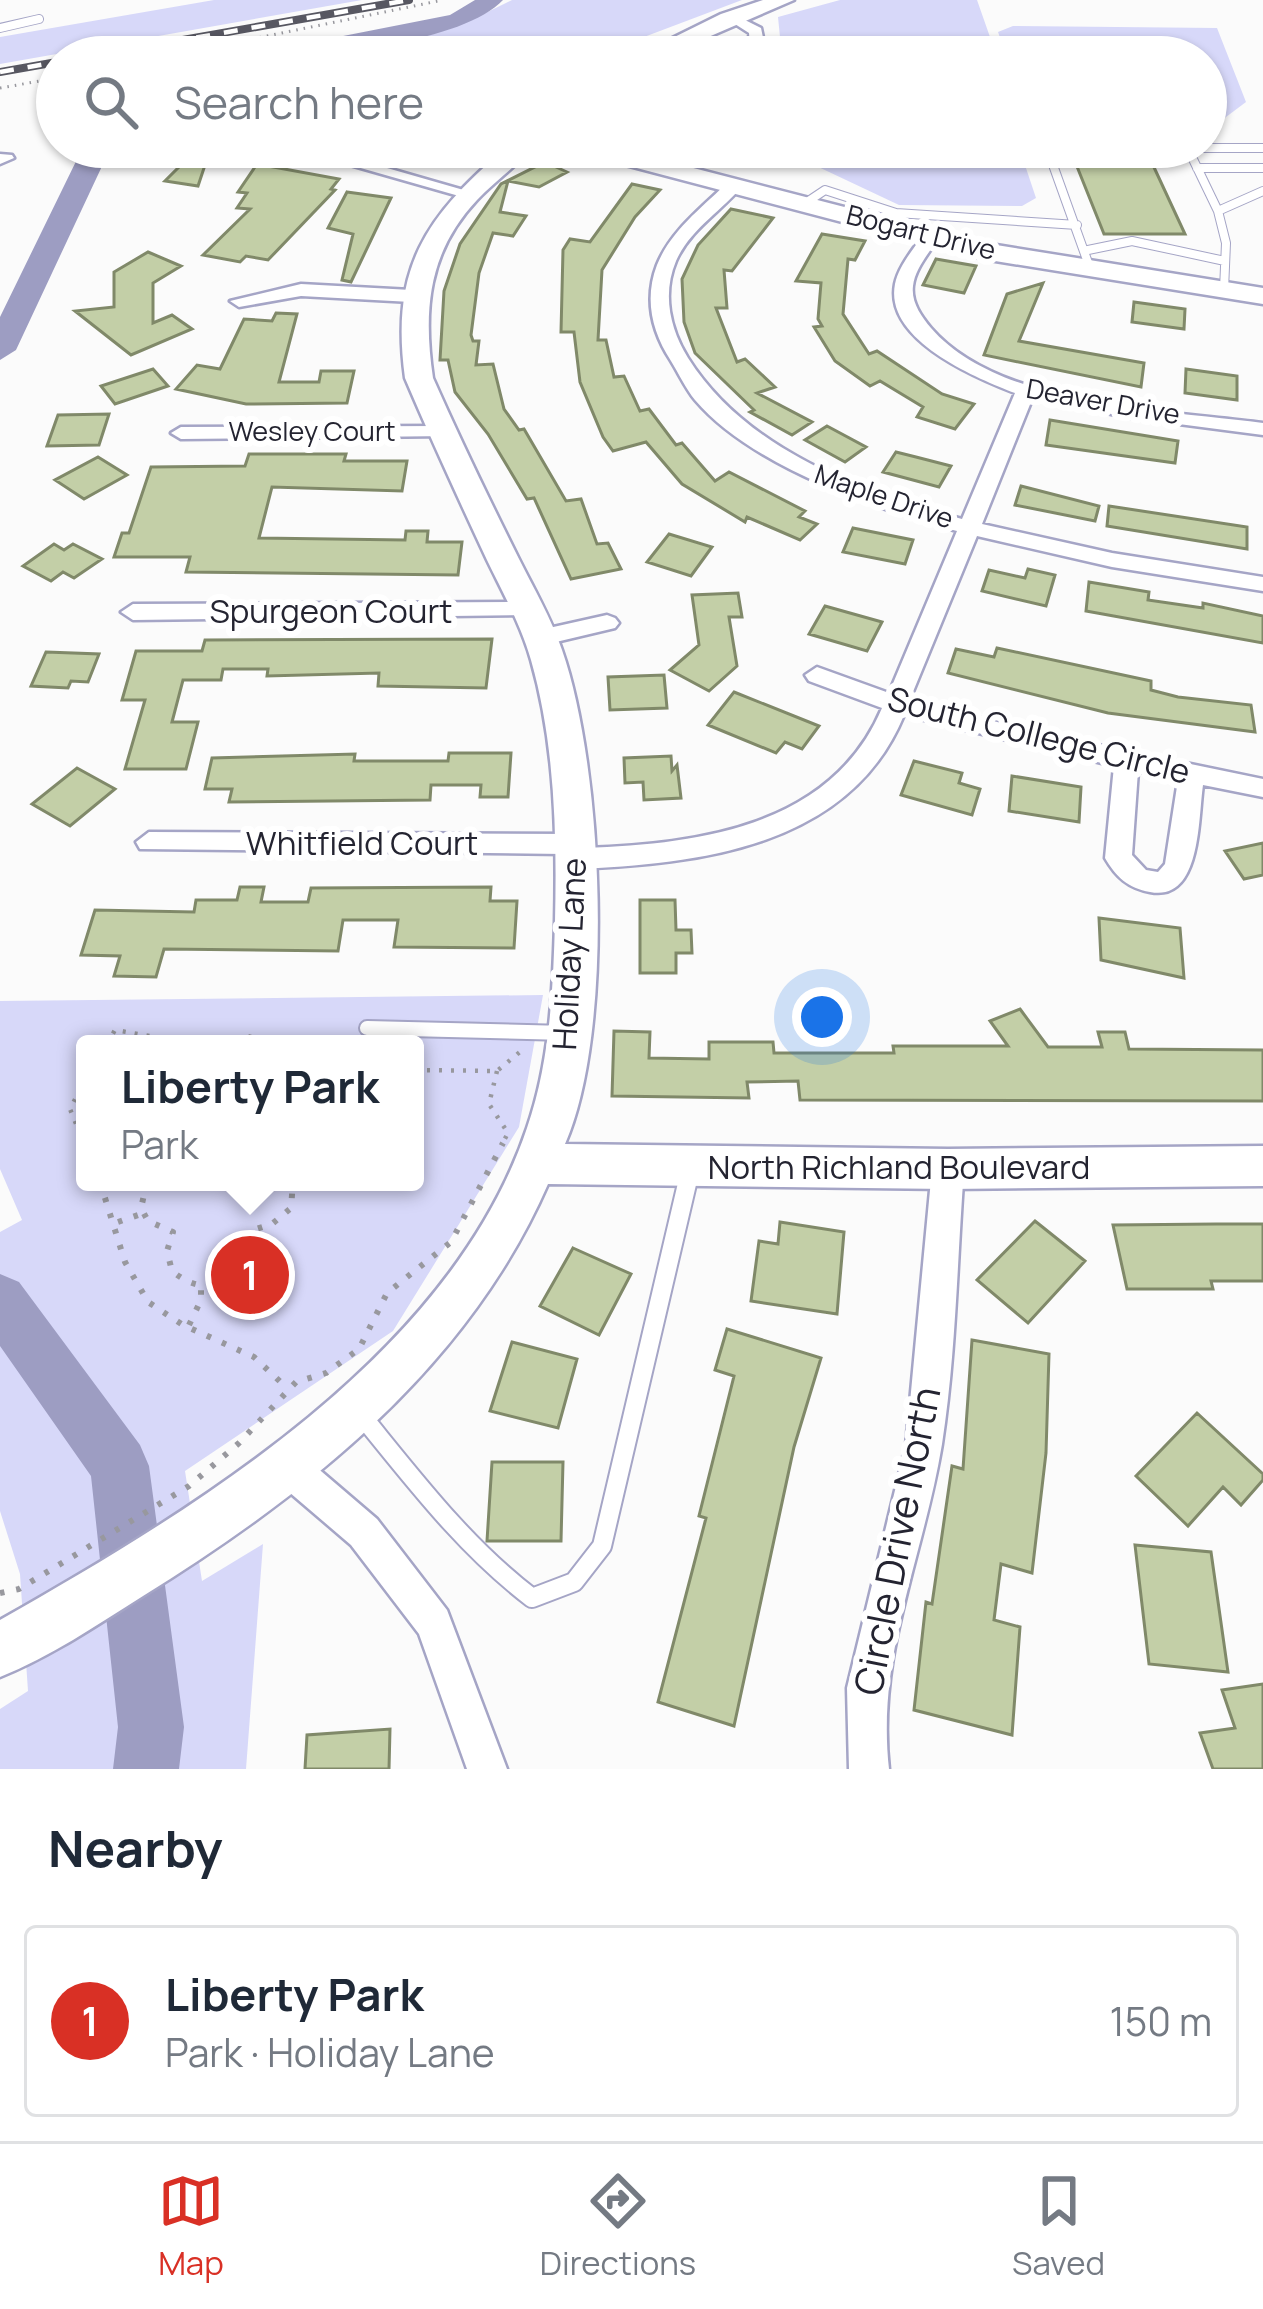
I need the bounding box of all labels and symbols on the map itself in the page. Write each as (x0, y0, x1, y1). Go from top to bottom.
street label: Bogart Drive (843, 195, 1000, 268)
street label: Deaver Drive (1024, 369, 1183, 432)
street label: Wesley Court (229, 412, 395, 449)
street label: Maple Drive (810, 455, 959, 537)
street label: Spurgeon Court (209, 588, 453, 633)
street label: South College Circle (883, 675, 1195, 794)
street label: Whitfield Court (246, 820, 478, 865)
street label: Holiday Lane (541, 857, 596, 1051)
your location (792, 987, 852, 1047)
street label: North Richland Boulevard (708, 1144, 1090, 1189)
pin: 1 (211, 1230, 289, 1320)
street label: Circle Drive North (840, 1382, 952, 1700)

